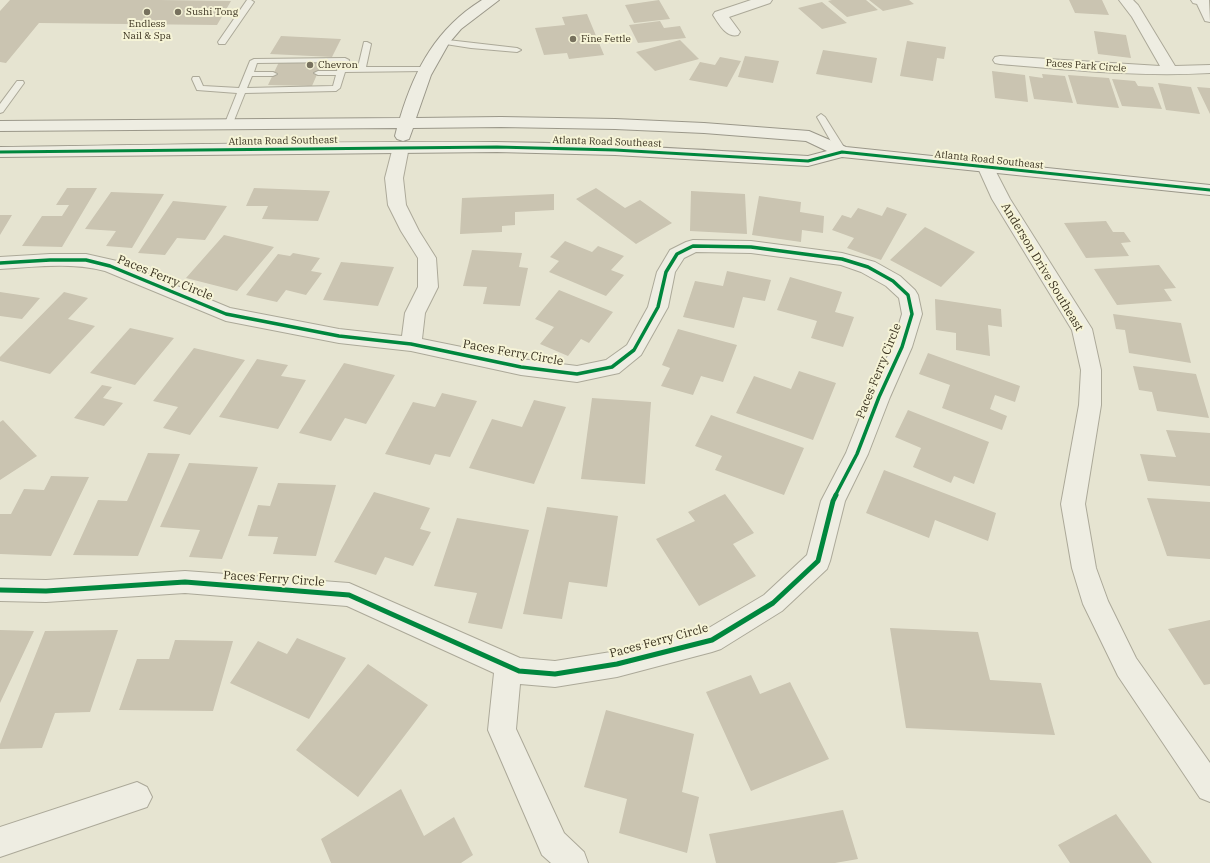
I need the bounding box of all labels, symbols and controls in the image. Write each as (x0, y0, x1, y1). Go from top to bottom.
place label: Sushi Tong (186, 6, 238, 18)
marker: Endless Nail & Spa (142, 7, 152, 17)
marker: Sushi Tong (173, 7, 183, 17)
place label: Endless Nail & Spa (123, 18, 171, 42)
place label: Fine Fettle (581, 33, 631, 45)
marker: Fine Fettle (568, 34, 578, 44)
street label: Paces Park Circle (1045, 57, 1127, 75)
place label: Chevron (318, 59, 358, 71)
marker: Chevron (305, 60, 315, 70)
street label: Atlanta Road Southeast (228, 134, 338, 148)
street label: Atlanta Road Southeast (552, 134, 662, 150)
street label: Atlanta Road Southeast (934, 148, 1044, 172)
street label: Anderson Drive Southeast (998, 200, 1086, 334)
street label: Paces Ferry Circle (115, 252, 215, 304)
street label: Paces Ferry Circle (853, 321, 905, 421)
street label: Paces Ferry Circle (462, 337, 564, 369)
street label: Paces Ferry Circle (223, 568, 325, 590)
street label: Paces Ferry Circle (608, 621, 710, 661)

